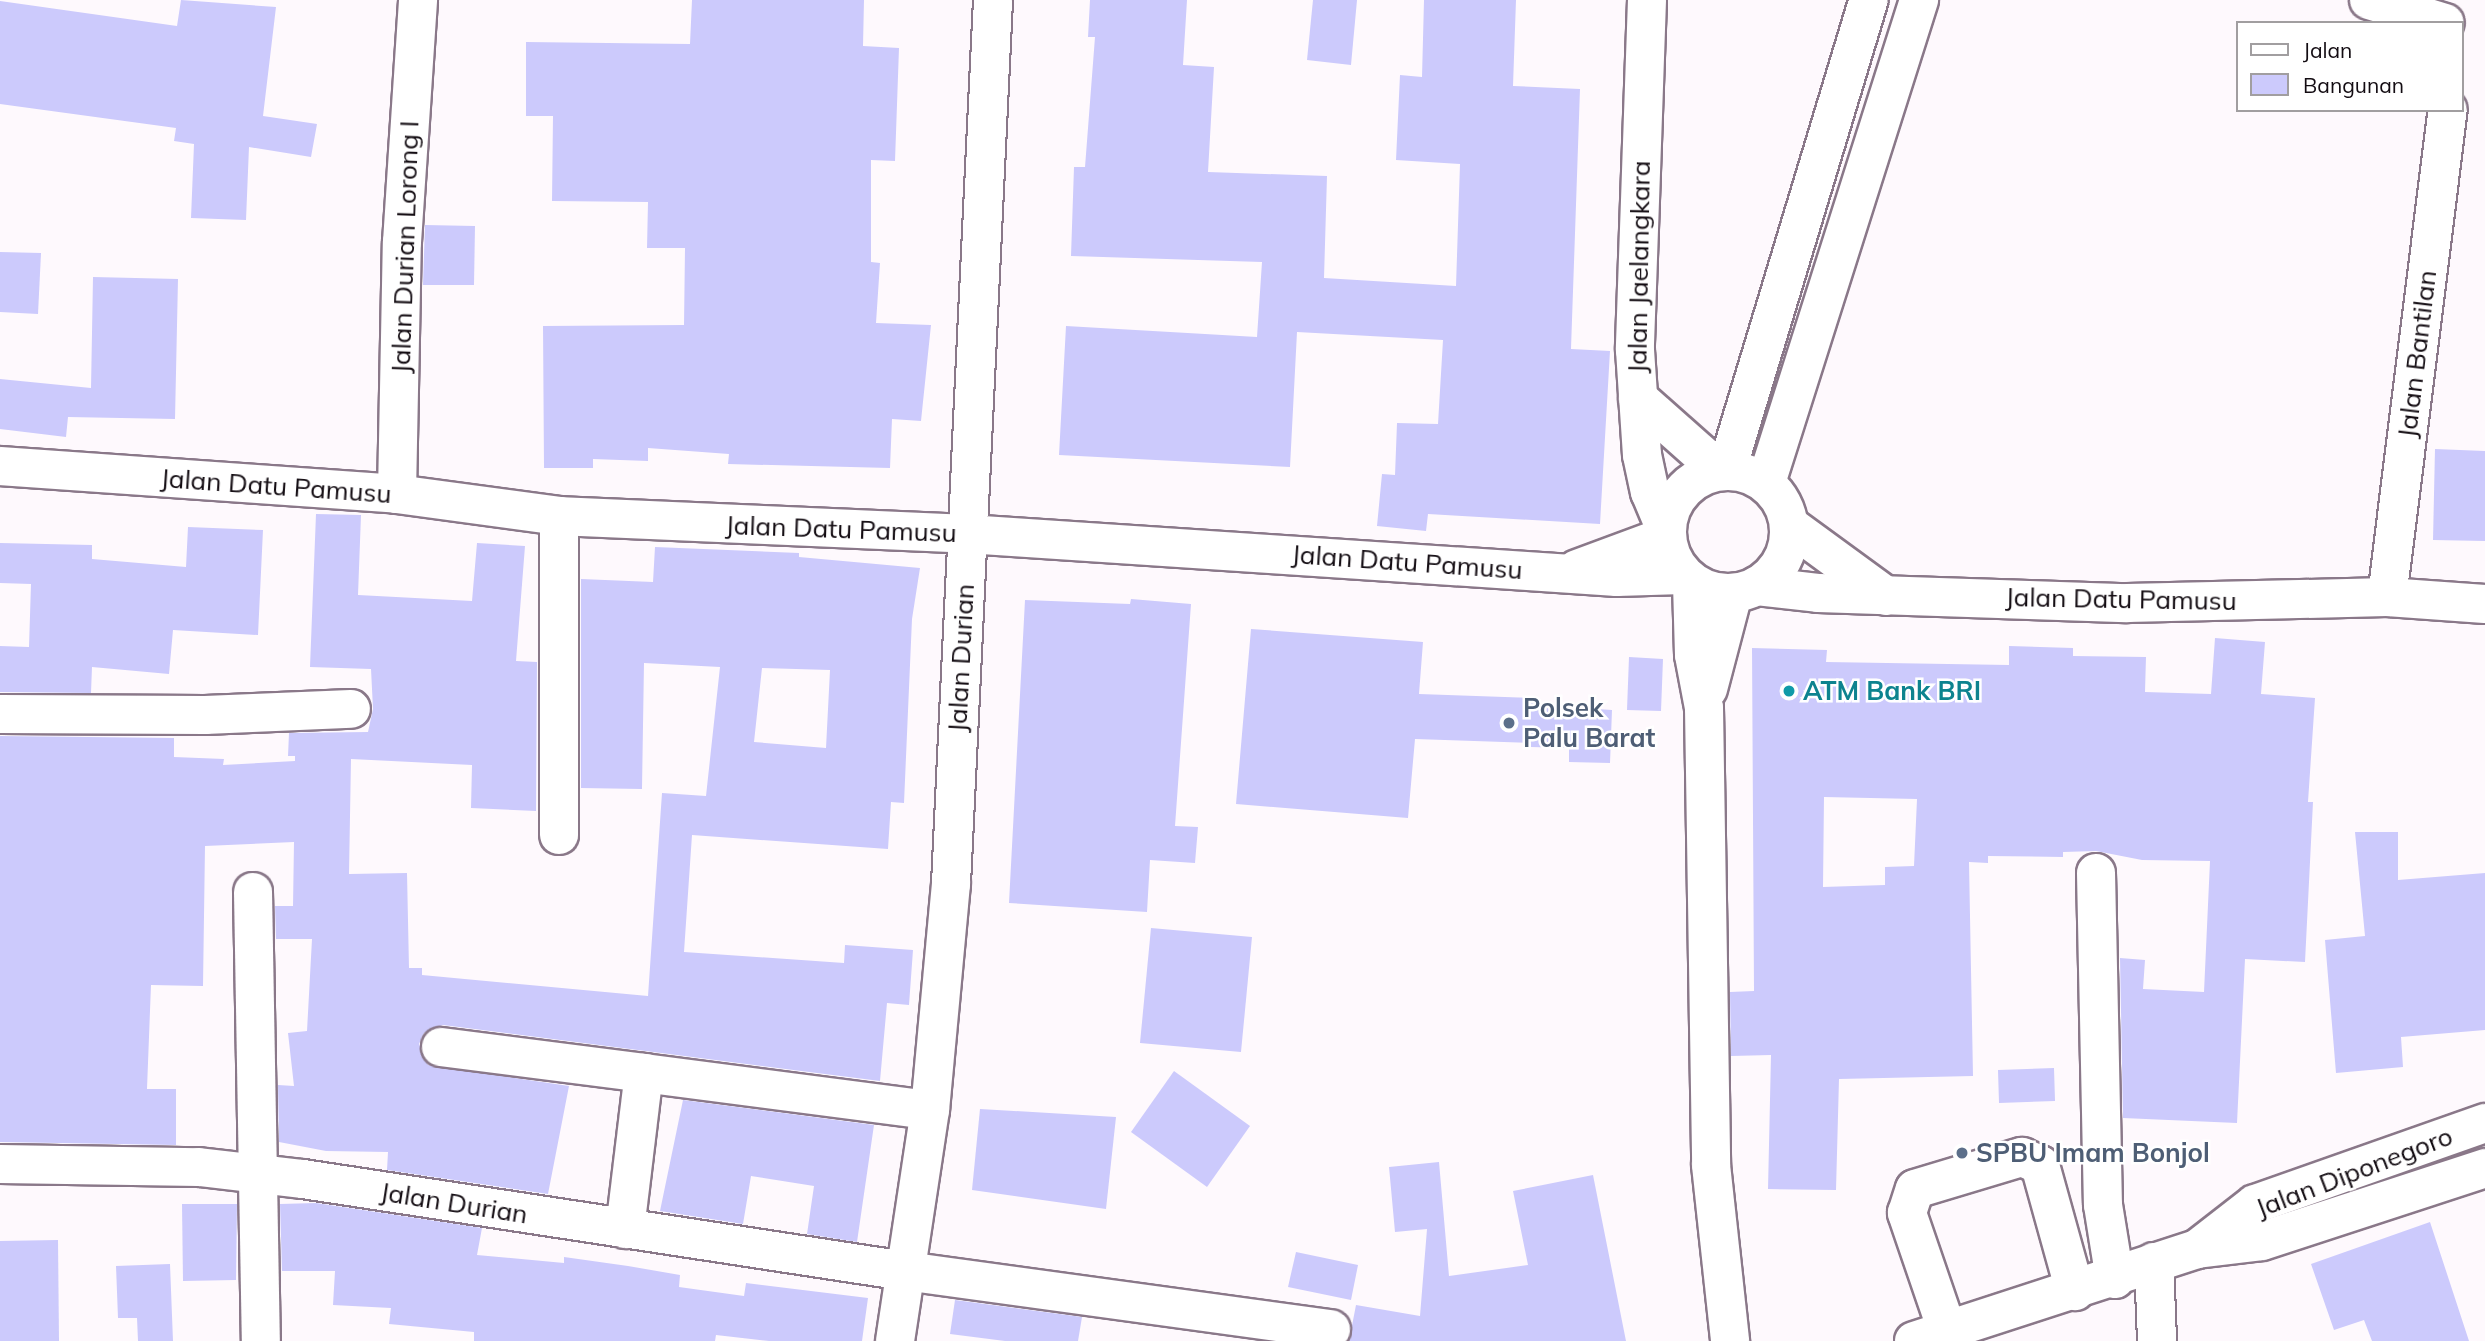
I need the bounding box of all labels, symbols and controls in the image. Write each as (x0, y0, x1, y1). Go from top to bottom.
legend (2236, 21, 2464, 112)
text: Jalan (2303, 37, 2352, 63)
text: Bangunan (2303, 72, 2404, 98)
street label: Jalan Durian Lorong I (385, 120, 425, 374)
street label: Jalan Jaelangkara (1622, 160, 1656, 374)
street label: Jalan Bantilan (2391, 268, 2443, 440)
street label: Jalan Datu Pamusu (159, 462, 393, 510)
street label: Jalan Datu Pamusu (725, 509, 957, 549)
street label: Jalan Datu Pamusu (1290, 538, 1524, 586)
street label: Jalan Datu Pamusu (2005, 581, 2237, 617)
street label: Jalan Durian (942, 583, 980, 733)
place label: ATM Bank BRI (1803, 675, 1981, 707)
marker: ATM Bank BRI (1781, 683, 1797, 699)
place label: Polsek Palu Barat (1523, 692, 1655, 754)
marker: Polsek Palu Barat (1501, 715, 1517, 731)
street label: Jalan Diponegoro (2251, 1120, 2457, 1224)
place label: SPBU Imam Bonjol (1976, 1137, 2210, 1169)
marker: SPBU Imam Bonjol (1954, 1145, 1970, 1161)
street label: Jalan Durian (378, 1176, 530, 1230)

